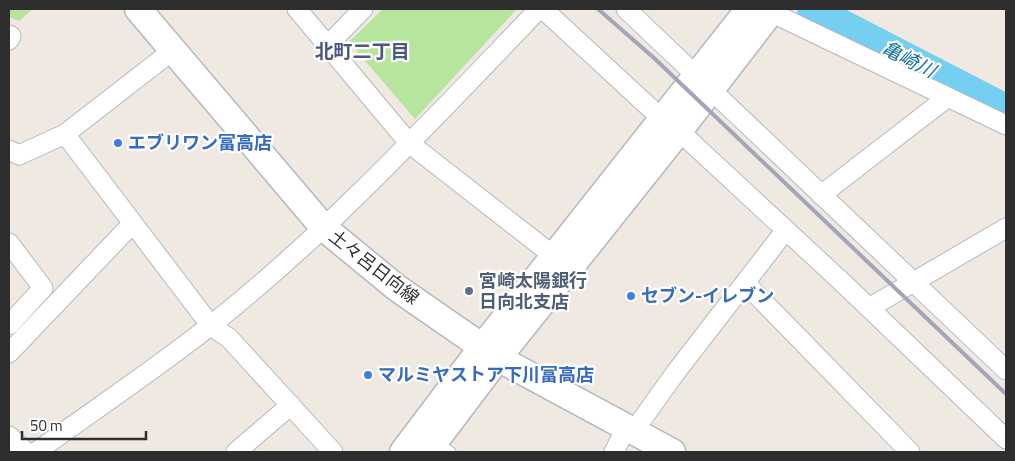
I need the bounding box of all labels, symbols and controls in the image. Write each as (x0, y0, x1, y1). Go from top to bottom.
water label: 亀崎川 (877, 33, 943, 85)
district label: 北町二丁目 (314, 36, 410, 65)
place label: エブリワン富高店 (128, 129, 272, 156)
marker: エブリワン富高店 (112, 137, 124, 149)
street label: 土々呂日向線 (323, 223, 425, 310)
place label: 宮崎太陽銀行 日向北支店 (479, 267, 587, 315)
place label: セブン-イレブン (641, 282, 774, 309)
marker: 宮崎太陽銀行 日向北支店 (463, 285, 475, 297)
marker: セブン-イレブン (625, 290, 637, 302)
place label: マルミヤストア下川富高店 (378, 361, 594, 388)
marker: マルミヤストア下川富高店 (362, 369, 374, 381)
scale bar (22, 408, 146, 440)
text: 50 m (30, 414, 63, 437)

